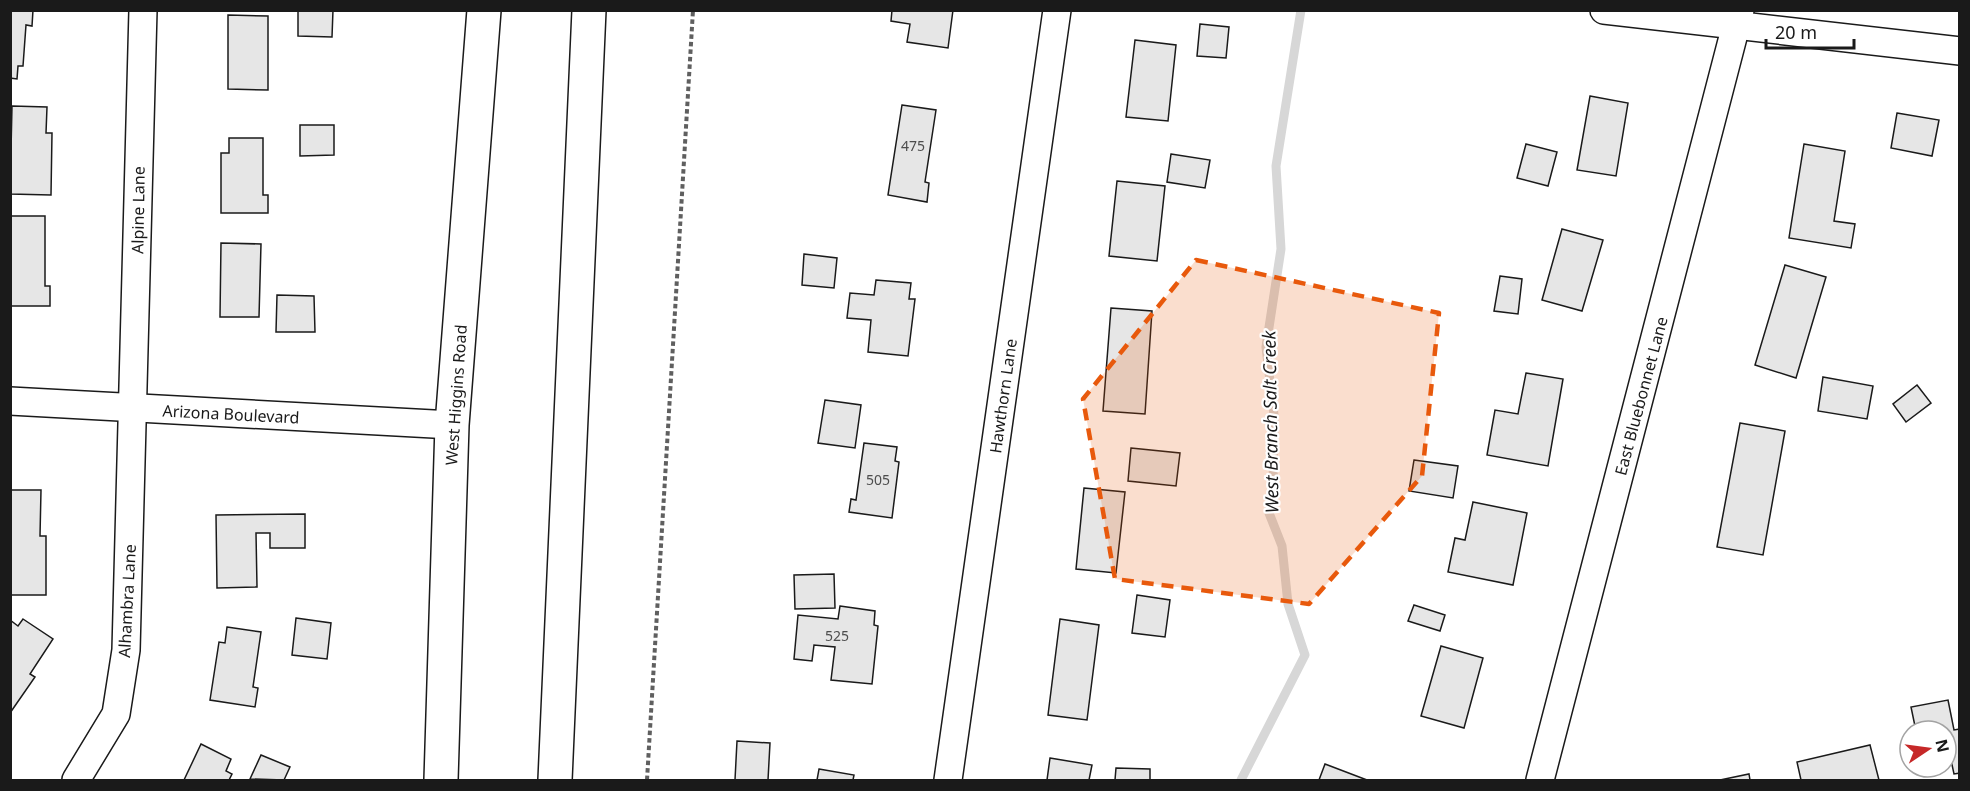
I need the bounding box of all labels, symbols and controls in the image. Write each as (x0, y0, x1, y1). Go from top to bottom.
scale bar (1766, 12, 1854, 50)
text: 20 m (1775, 20, 1817, 44)
house number: 475 (901, 136, 925, 155)
street label: Alpine Lane (126, 166, 150, 254)
street label: East Bluebonnet Lane (1609, 314, 1673, 478)
street label: West Higgins Road (440, 324, 472, 466)
water label: West Branch Salt Creek (1256, 329, 1284, 514)
street label: Hawthorn Lane (984, 337, 1022, 455)
street label: Arizona Boulevard (162, 399, 300, 429)
house number: 505 (866, 470, 890, 489)
street label: Alhambra Lane (113, 544, 141, 658)
house number: 525 (825, 626, 849, 645)
north arrow (1898, 719, 1958, 779)
text: N (1930, 737, 1955, 754)

